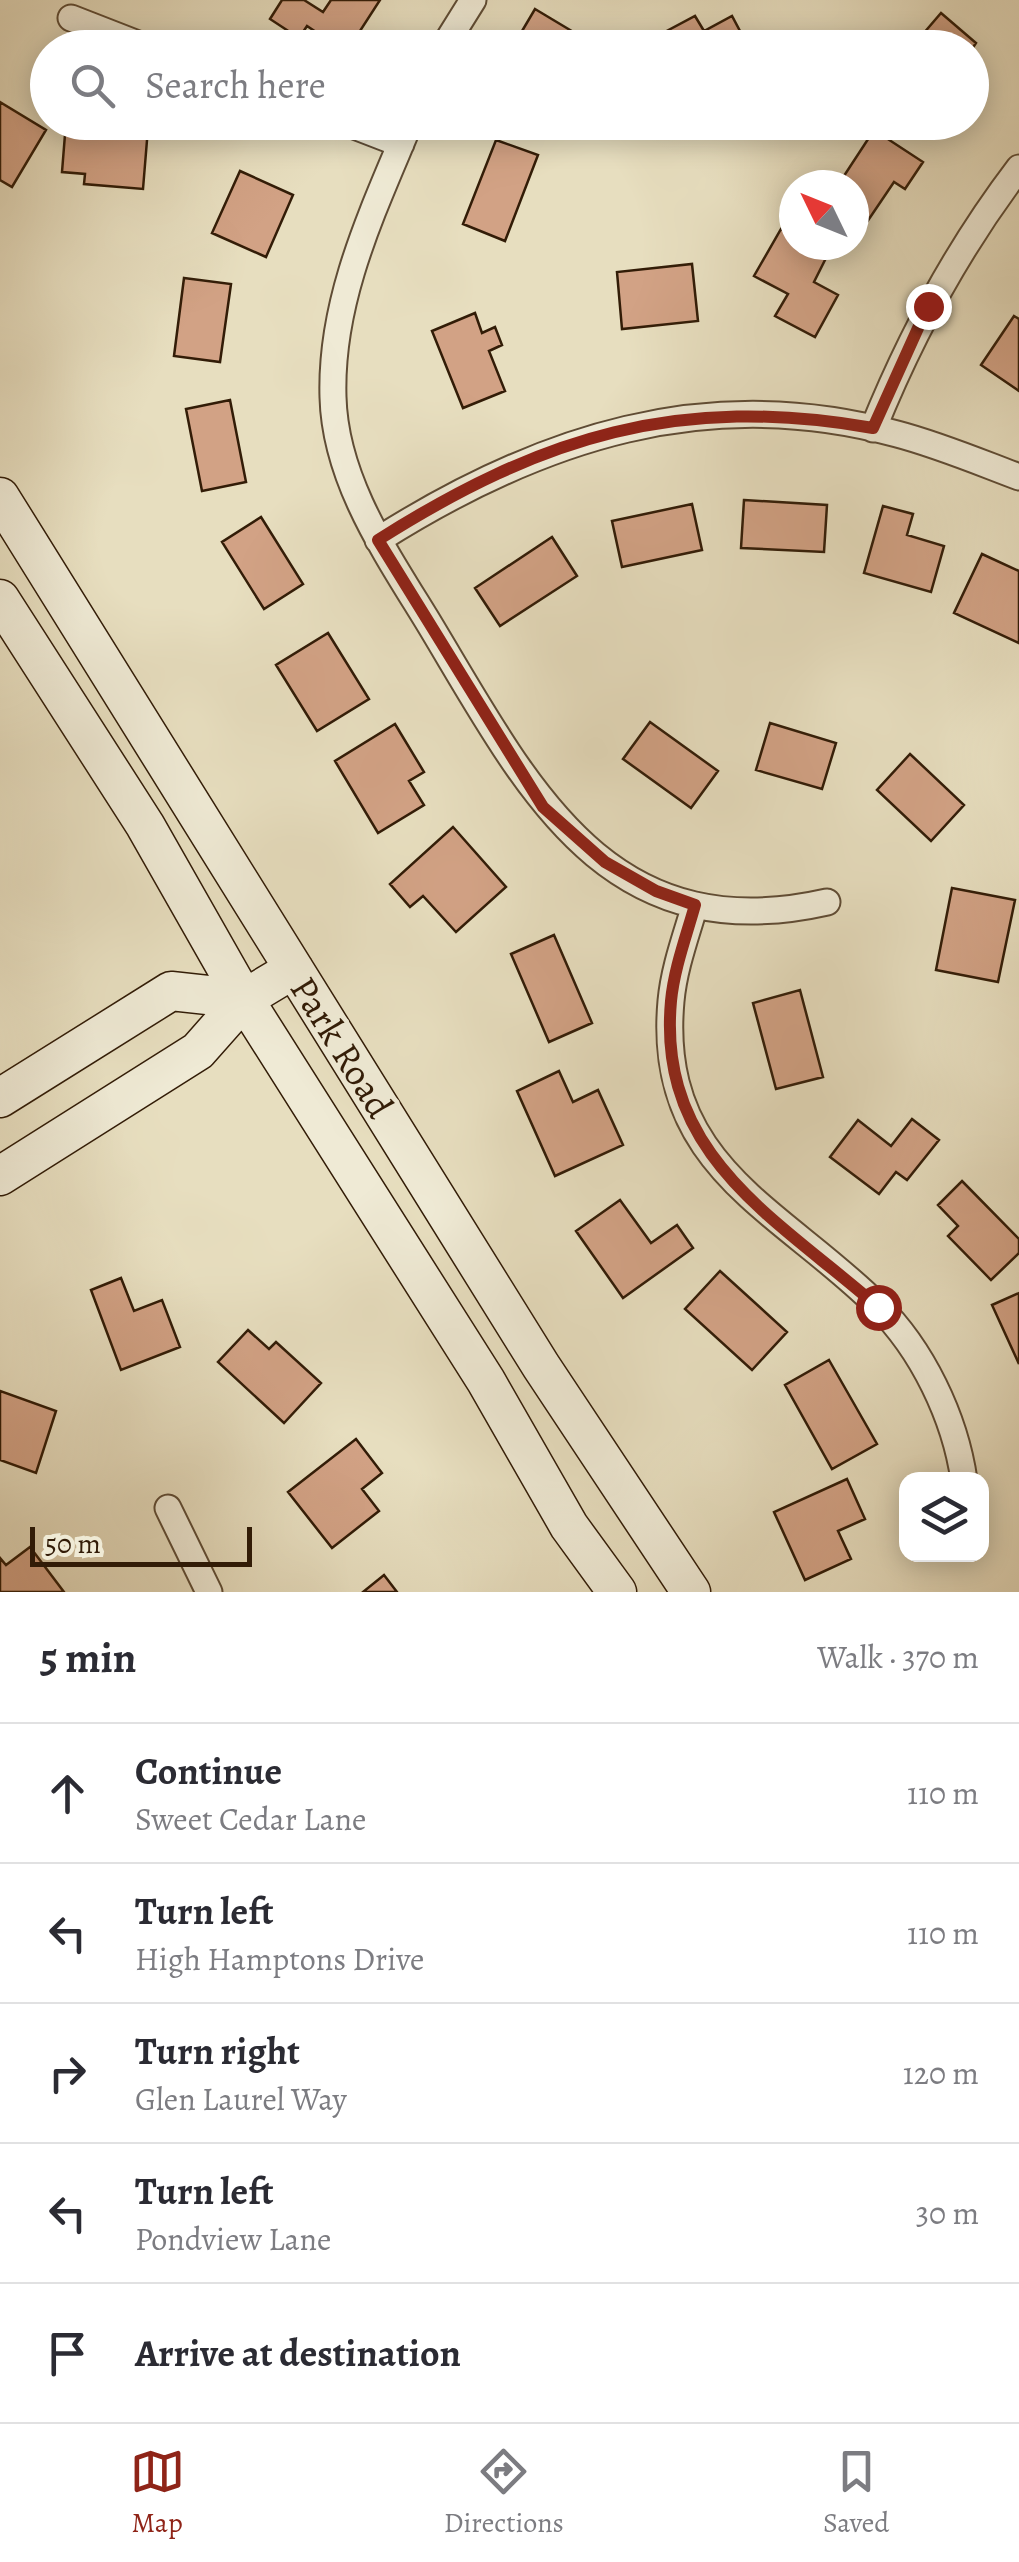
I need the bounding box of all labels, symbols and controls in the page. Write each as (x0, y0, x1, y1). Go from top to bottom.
search box (30, 30, 989, 140)
icon: search (65, 58, 120, 113)
text: Search here (145, 59, 326, 111)
north arrow (779, 170, 869, 260)
route end (906, 284, 952, 330)
street label: Park Road (278, 966, 406, 1128)
route start (856, 1285, 902, 1331)
map controls (899, 1472, 989, 1562)
button: layers (899, 1472, 989, 1562)
scale bar (30, 1522, 252, 1566)
text: 50 m (45, 1525, 101, 1563)
text: 5 min (40, 1629, 136, 1686)
text: Walk · 370 m (817, 1635, 979, 1679)
text: Continue (135, 1745, 282, 1797)
icon: ahead (40, 1766, 95, 1821)
text: 110 m (907, 1771, 979, 1815)
text: Sweet Cedar Lane (135, 1797, 366, 1841)
text: Turn left (135, 1885, 274, 1937)
icon: left (40, 1906, 95, 1961)
text: 110 m (907, 1911, 979, 1955)
text: High Hamptons Drive (135, 1937, 424, 1981)
text: Turn right (135, 2025, 300, 2077)
icon: right (40, 2046, 95, 2101)
text: 120 m (903, 2051, 979, 2095)
text: Glen Laurel Way (135, 2077, 347, 2121)
text: Turn left (135, 2165, 274, 2217)
icon: left (40, 2186, 95, 2241)
text: 30 m (916, 2191, 979, 2235)
text: Pondview Lane (135, 2217, 331, 2261)
icon: arrive (40, 2326, 95, 2381)
text: Arrive at destination (135, 2327, 461, 2379)
tab: Map (130, 2444, 185, 2542)
tab: Directions (444, 2444, 564, 2542)
tab: Saved (823, 2444, 889, 2542)

